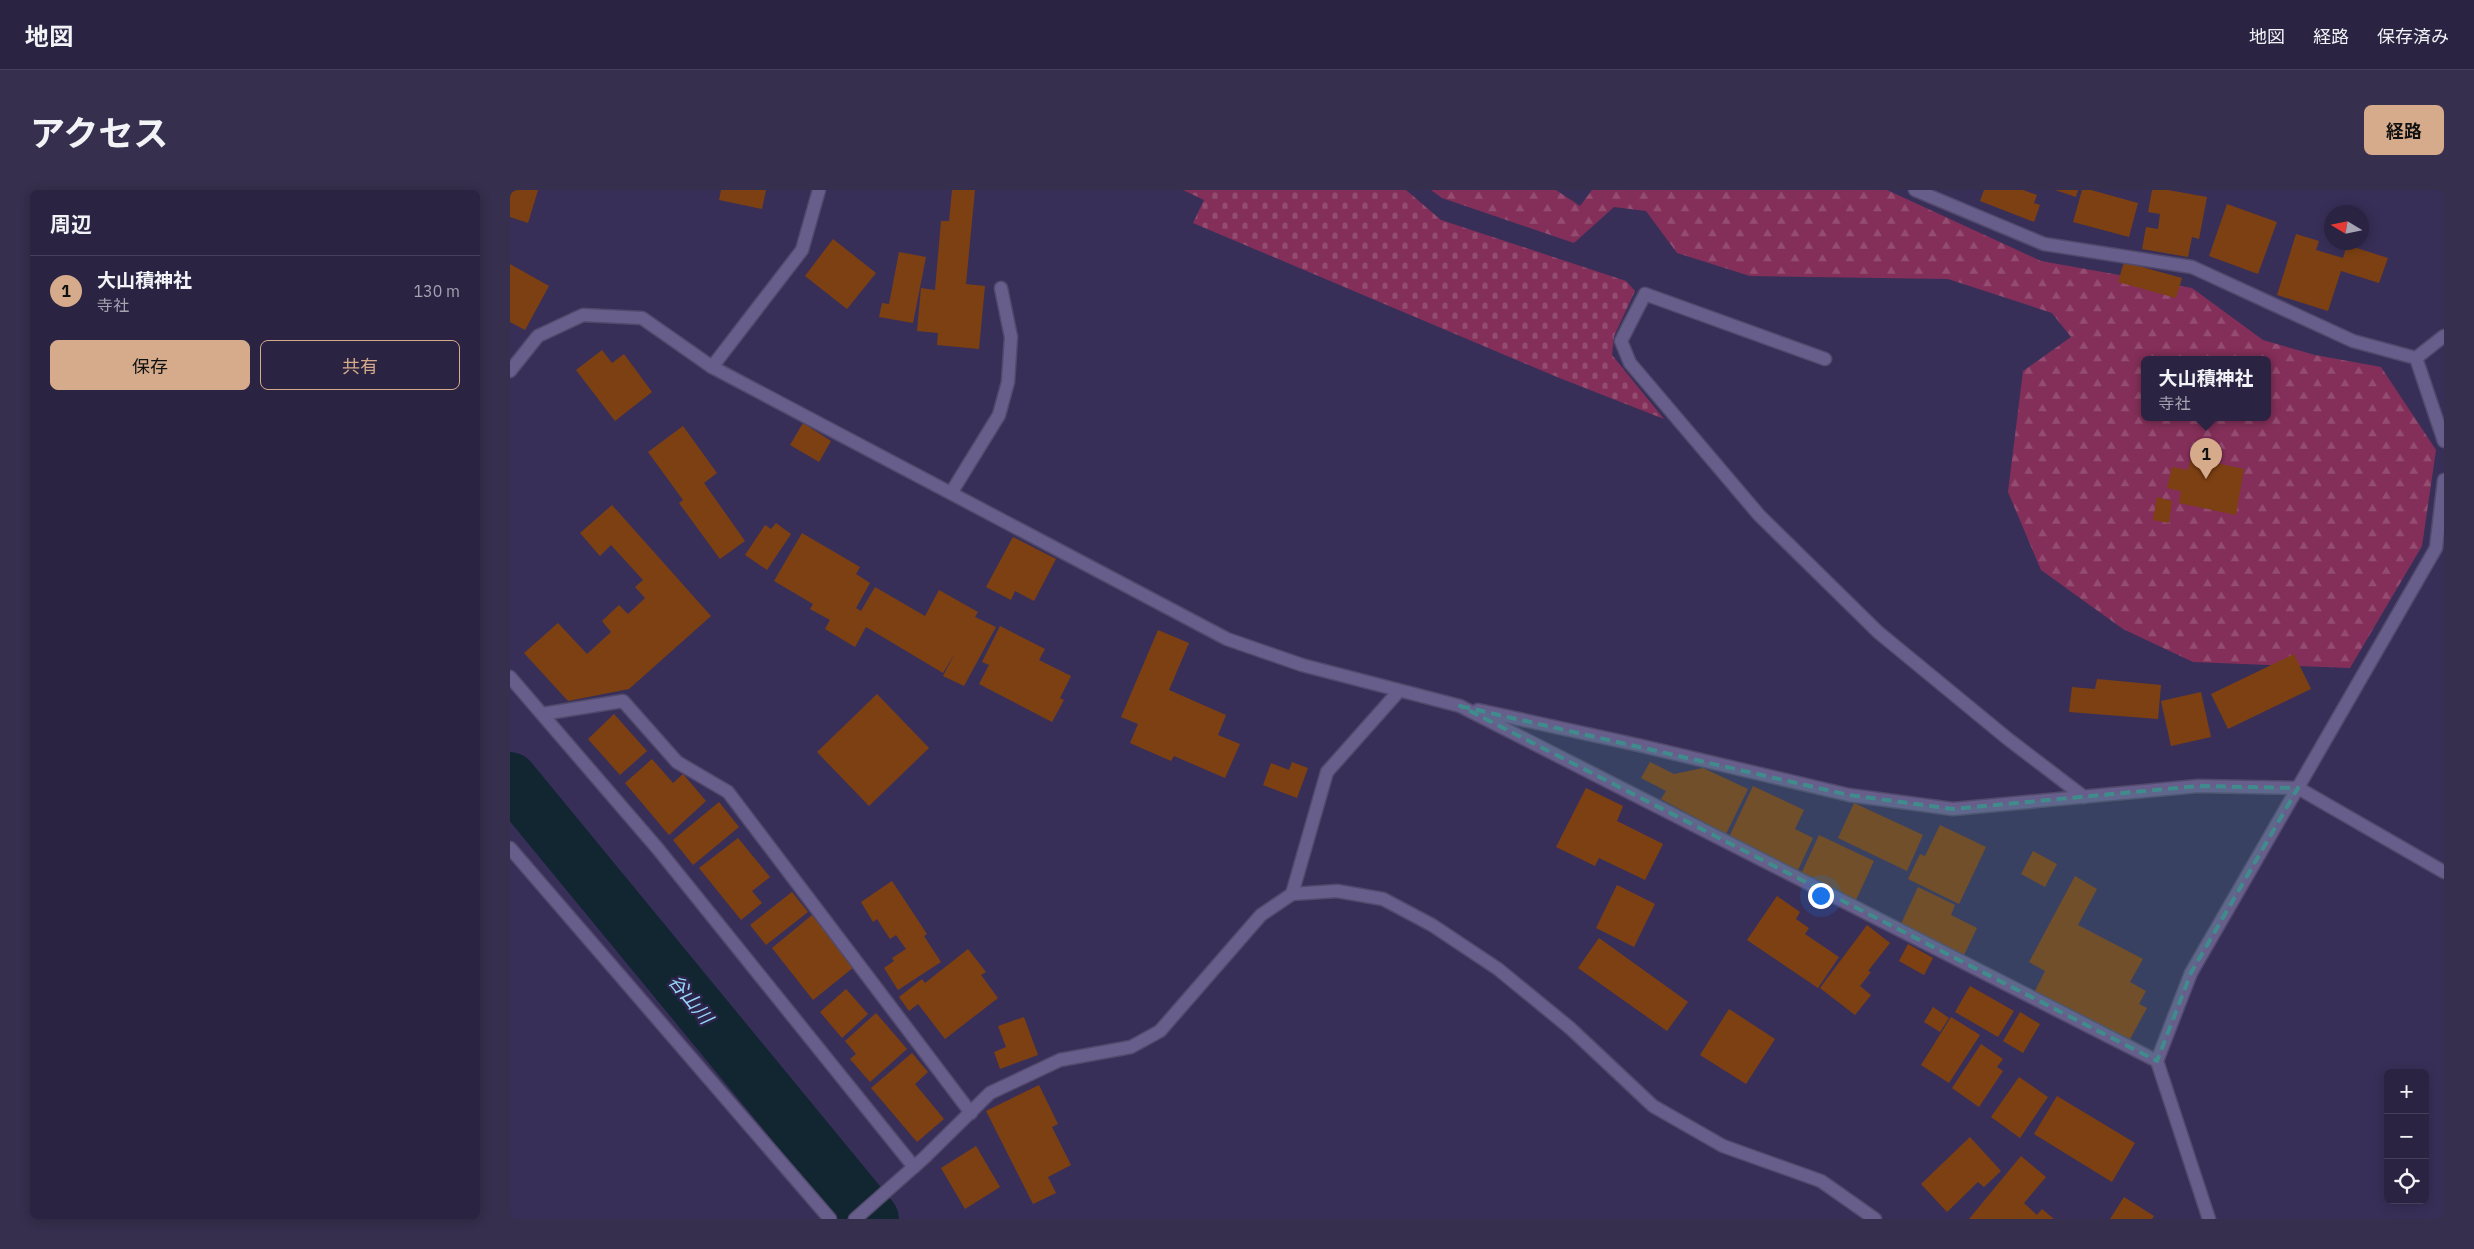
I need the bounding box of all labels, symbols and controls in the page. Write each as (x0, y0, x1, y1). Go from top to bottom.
text: 地図 (25, 20, 73, 52)
text: 地図 (2249, 25, 2285, 48)
text: 経路 (2313, 25, 2349, 48)
text: 保存済み (2377, 25, 2449, 48)
button: 経路 (2364, 105, 2444, 155)
text: アクセス (30, 110, 168, 156)
north arrow (2324, 205, 2369, 250)
text: 周辺 (50, 210, 92, 238)
text: 大山積神社 (97, 268, 192, 292)
text: 1 (61, 281, 71, 301)
text: 130 m (413, 281, 460, 301)
text: 寺社 (97, 295, 129, 315)
button: 保存 (50, 340, 250, 390)
button: 共有 (260, 340, 460, 390)
popup (2141, 356, 2271, 421)
text: 大山積神社 (2158, 366, 2254, 390)
text: 寺社 (2158, 393, 2191, 413)
pin: 1 (2190, 438, 2222, 479)
your location (1808, 883, 1834, 909)
water label: 谷山川 (664, 969, 720, 1030)
map controls (2384, 1069, 2429, 1204)
button: + (2384, 1069, 2429, 1114)
button: − (2384, 1114, 2429, 1159)
button: locate (2384, 1159, 2429, 1204)

